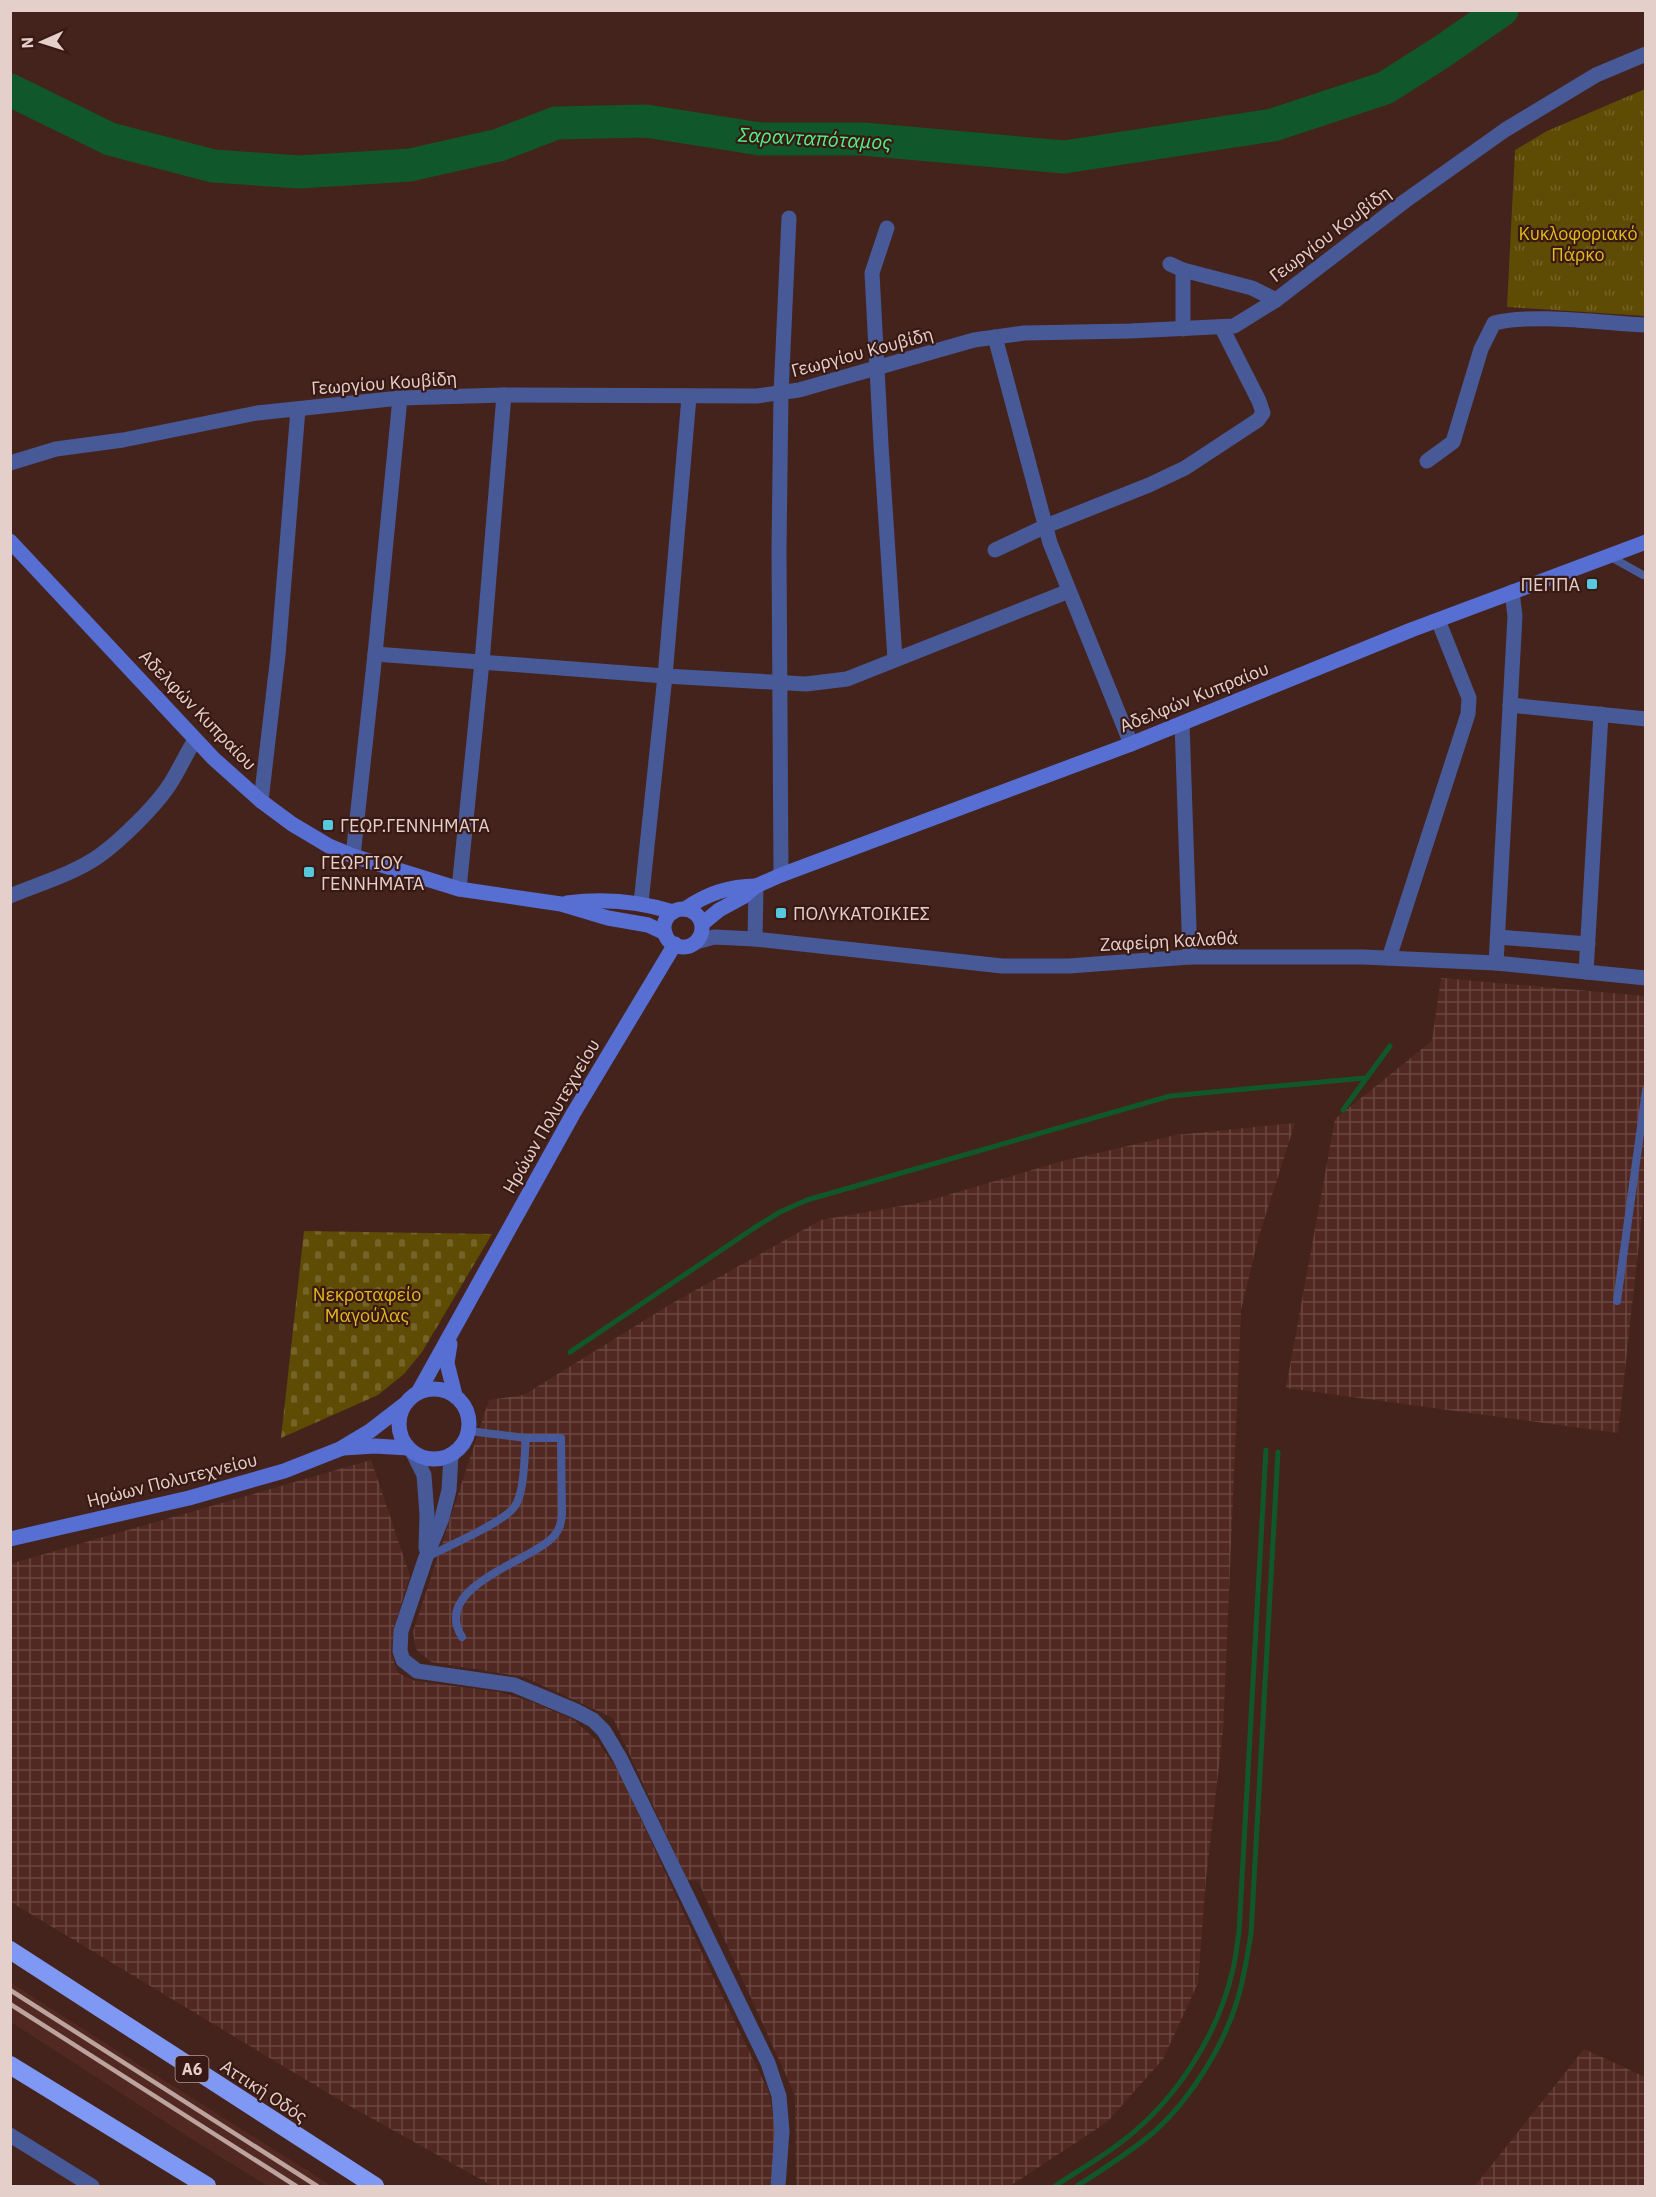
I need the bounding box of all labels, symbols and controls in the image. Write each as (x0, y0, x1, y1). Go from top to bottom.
north arrow (12, 12, 72, 72)
text: N (17, 36, 37, 49)
water label: Σαρανταπόταμος (736, 120, 893, 156)
street label: Γεωργίου Κουβίδη (1265, 181, 1395, 287)
park label: Κυκλοφοριακό Πάρκο (1519, 222, 1638, 266)
street label: Γεωργίου Κουβίδη (789, 322, 935, 382)
street label: Γεωργίου Κουβίδη (310, 366, 458, 400)
place label: ΠΕΠΠΑ (1521, 573, 1580, 596)
marker: ΠΕΠΠΑ (1585, 577, 1599, 591)
street label: Αδελφών Κυπραίου (134, 645, 262, 775)
street label: Αδελφών Κυπραίου (1116, 657, 1272, 737)
place label: ΓΕΩΡ.ΓΕΝΝΗΜΑΤΑ (340, 814, 490, 837)
marker: ΓΕΩΡ.ΓΕΝΝΗΜΑΤΑ (321, 818, 335, 832)
place label: ΓΕΩΡΓΙΟΥ ΓΕΝΝΗΜΑΤΑ (321, 851, 425, 895)
marker: ΓΕΩΡΓΙΟΥ ΓΕΝΝΗΜΑΤΑ (302, 865, 316, 879)
place label: ΠΟΛΥΚΑΤΟΙΚΙΕΣ (793, 902, 930, 925)
marker: ΠΟΛΥΚΑΤΟΙΚΙΕΣ (774, 906, 788, 920)
street label: Ζαφείρη Καλαθά (1099, 926, 1239, 956)
street label: Ηρώων Πολυτεχνείου (497, 1035, 605, 1197)
park label: Νεκροταφείο Μαγούλας (313, 1283, 421, 1327)
street label: Ηρώων Πολυτεχνείου (84, 1448, 260, 1512)
street label: Αττική Οδός (216, 2054, 312, 2128)
road number: Α6 (176, 2056, 208, 2082)

